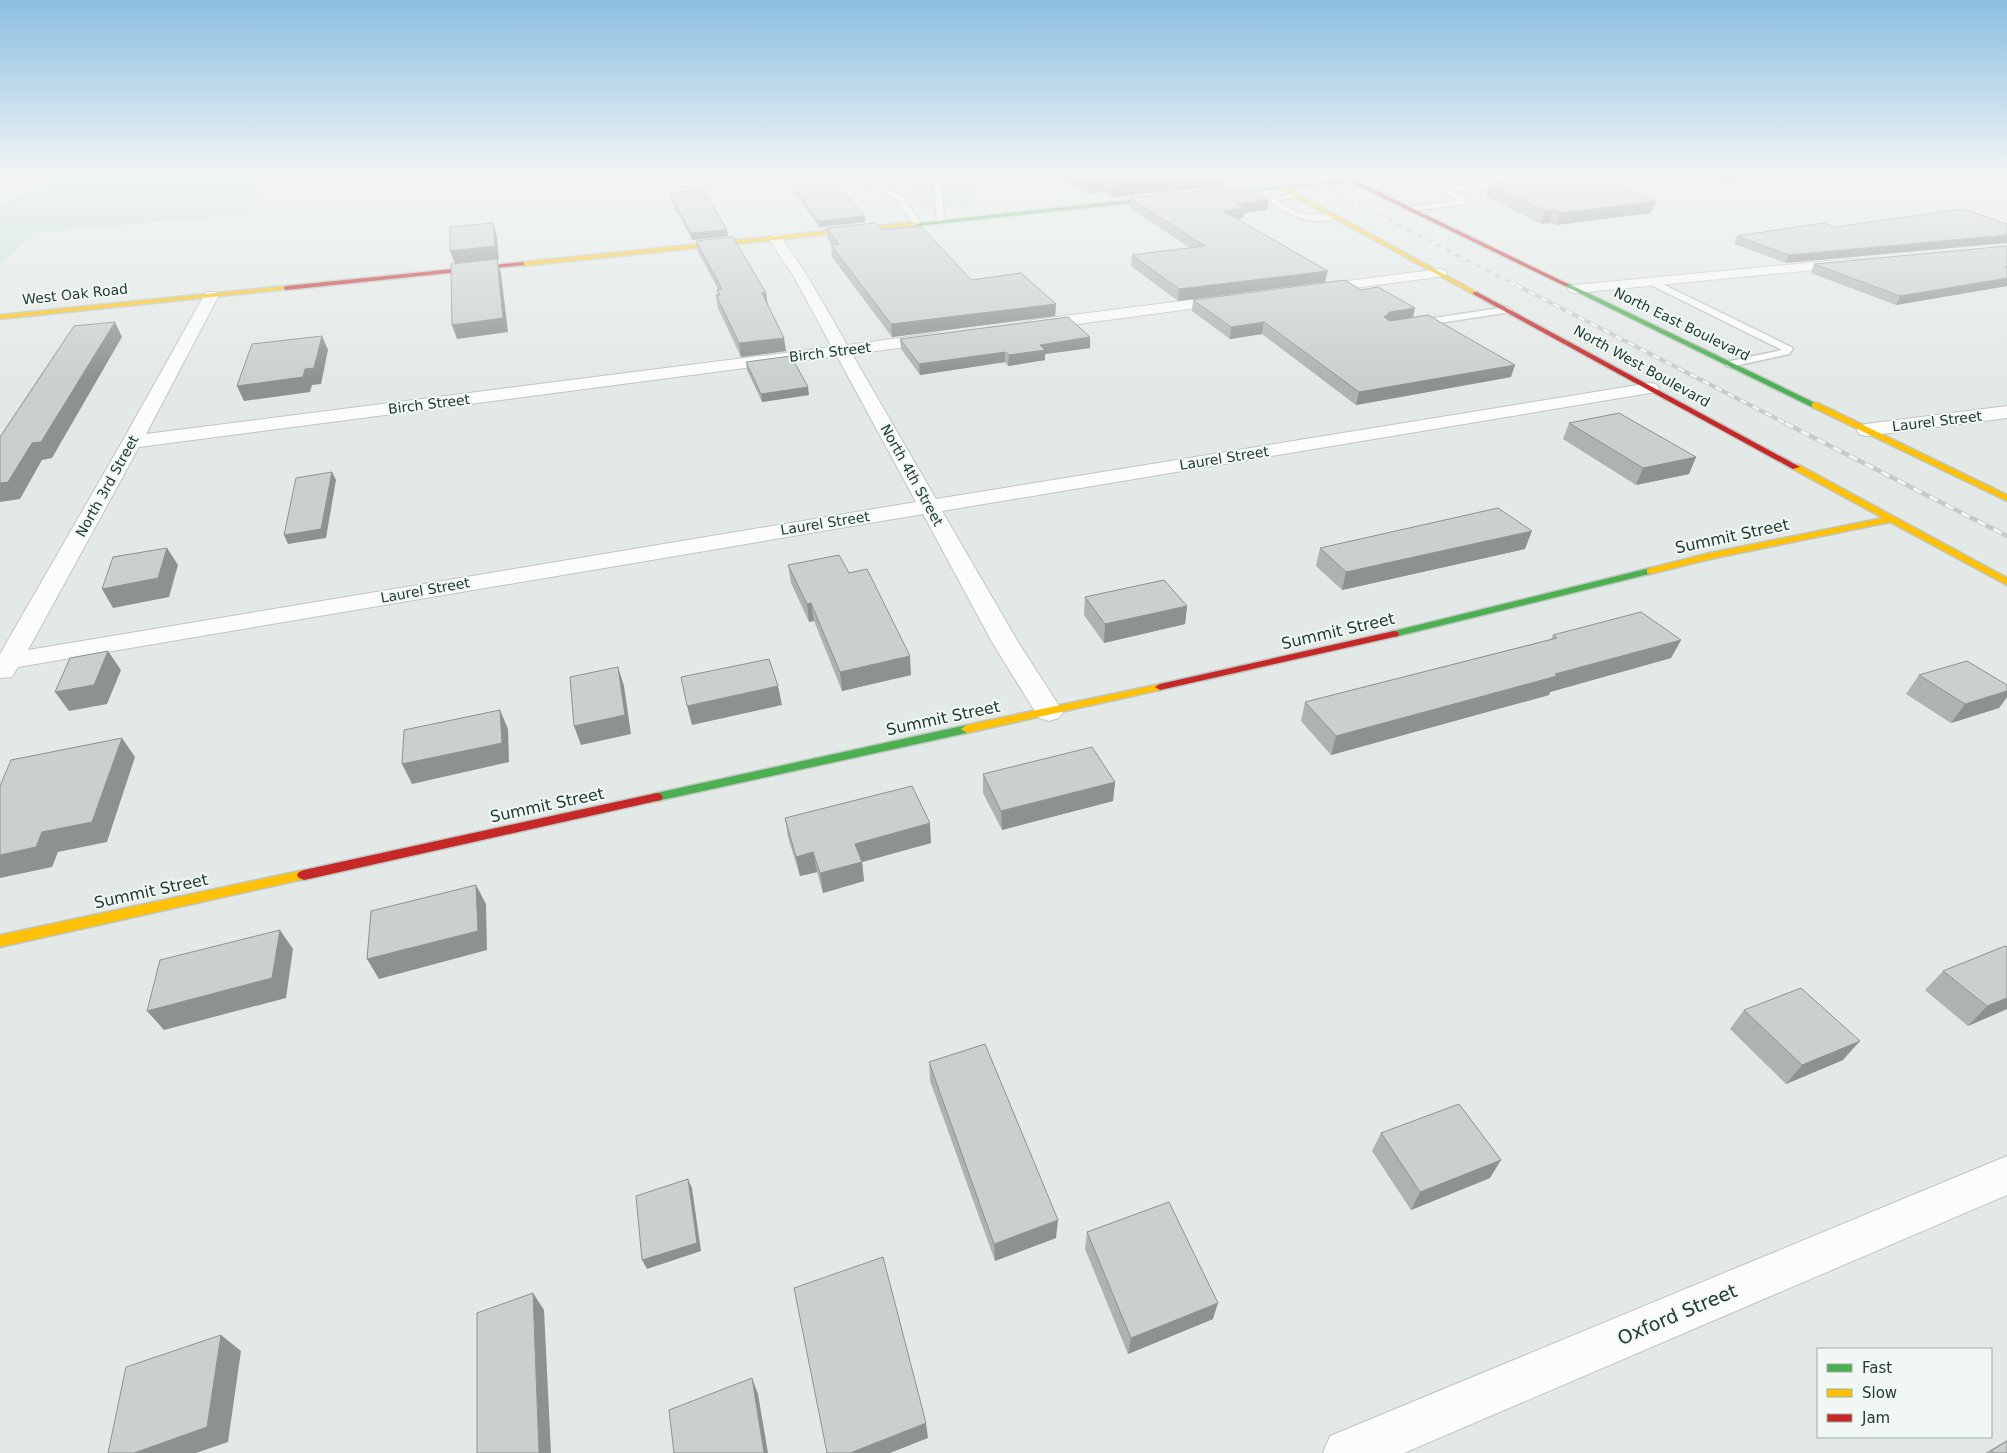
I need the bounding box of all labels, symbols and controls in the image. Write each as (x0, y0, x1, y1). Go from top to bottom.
street label: West Oak Road (21, 280, 129, 308)
street label: North East Boulevard (1611, 284, 1753, 364)
street label: North West Boulevard (1571, 322, 1713, 410)
street label: Birch Street (788, 339, 872, 365)
street label: Birch Street (387, 391, 471, 417)
street label: Laurel Street (1891, 408, 1983, 434)
street label: North 4th Street (877, 421, 947, 529)
street label: North 3rd Street (72, 432, 142, 540)
street label: Laurel Street (1178, 443, 1270, 473)
street label: Laurel Street (779, 508, 871, 538)
street label: Summit Street (1673, 515, 1791, 557)
street label: Laurel Street (379, 574, 471, 606)
street label: Summit Street (1279, 609, 1397, 653)
street label: Summit Street (884, 697, 1002, 739)
street label: Summit Street (488, 784, 606, 826)
street label: Summit Street (92, 870, 210, 912)
street label: Oxford Street (1614, 1279, 1740, 1349)
legend (1817, 1348, 1992, 1438)
text: Fast (1862, 1359, 1892, 1377)
text: Slow (1862, 1384, 1897, 1402)
text: Jam (1861, 1409, 1890, 1427)

